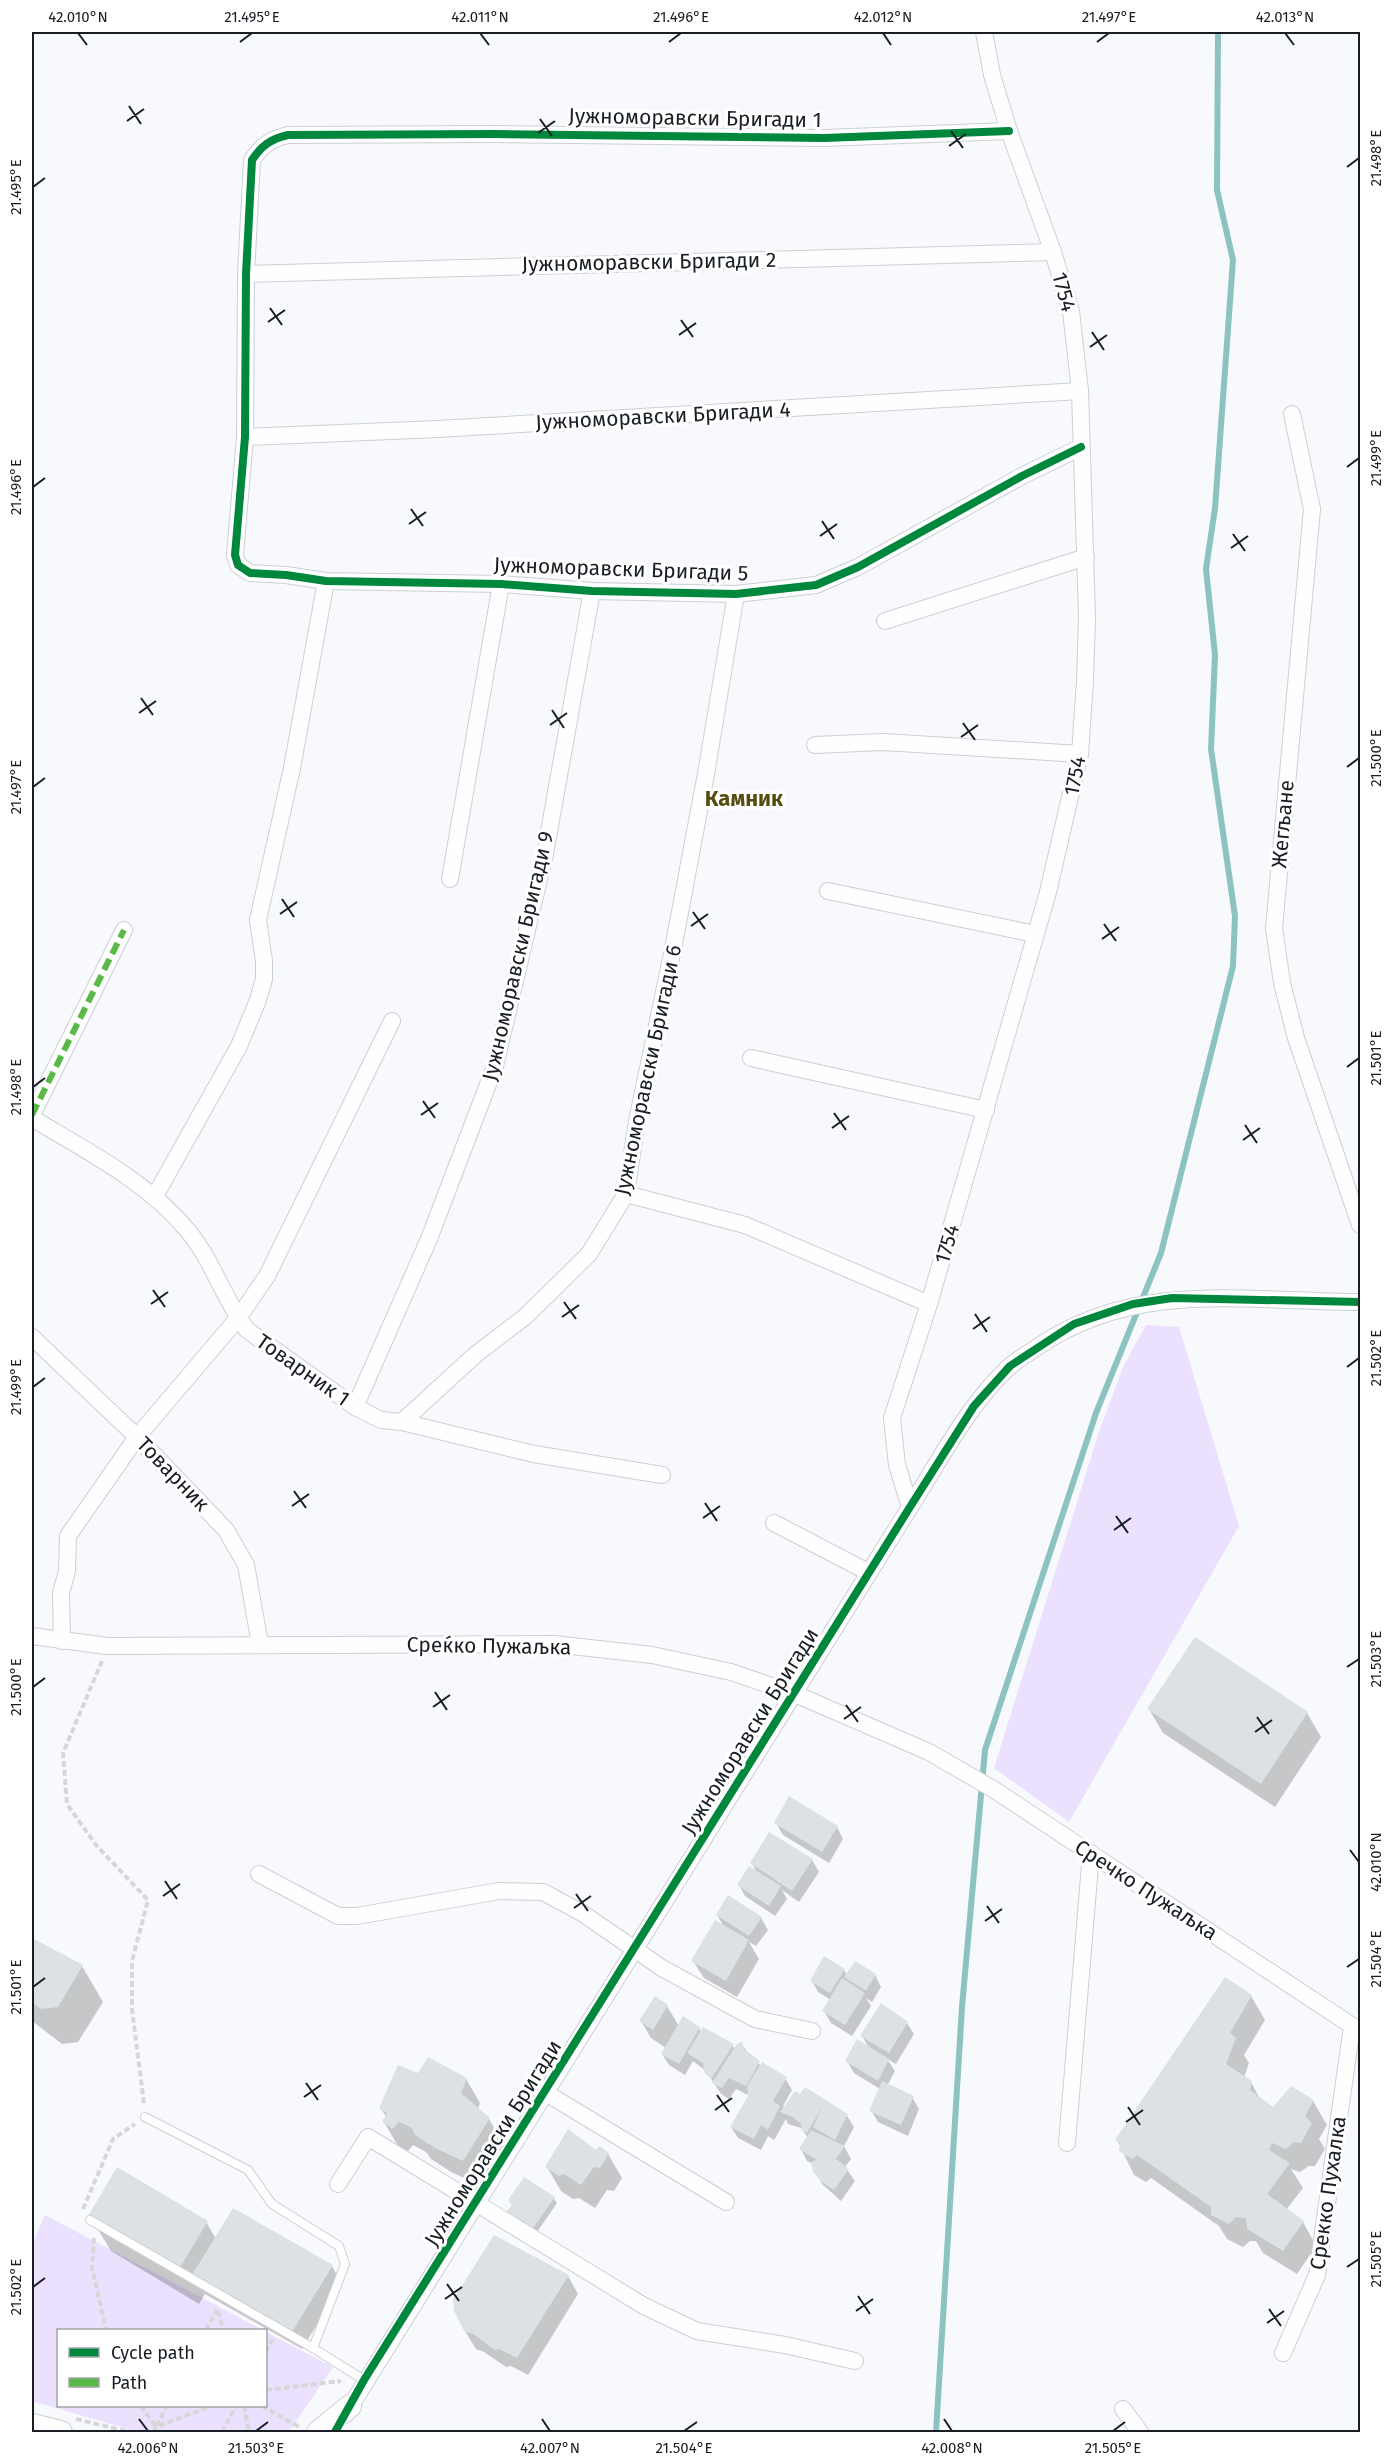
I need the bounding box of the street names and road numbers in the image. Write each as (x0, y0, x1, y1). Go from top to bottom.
street label: Јужноморавски Бригади 1 (568, 103, 822, 133)
street label: Јужноморавски Бригади 2 (522, 247, 776, 277)
street label: 1754 (1046, 269, 1082, 315)
street label: Јужноморавски Бригади 4 (535, 396, 791, 436)
street label: Јужноморавски Бригади 5 (493, 552, 749, 586)
street label: 1754 (1058, 754, 1092, 798)
street label: Жегљане (1266, 779, 1300, 869)
street label: Јужноморавски Бригади 9 (477, 829, 559, 1083)
street label: Јужноморавски Бригади 6 (609, 942, 687, 1198)
street label: 1754 (929, 1221, 965, 1267)
street label: Товарник 1 (251, 1328, 355, 1412)
street label: Товарник (131, 1431, 215, 1517)
street label: Јужноморавски Бригади (676, 1623, 824, 1839)
street label: Среќко Пужаљка (407, 1632, 571, 1660)
street label: Сречко Пужаљка (1070, 1834, 1222, 1946)
street label: Јужноморавски Бригади (419, 2035, 567, 2251)
street label: Срекко Пухалка (1304, 2114, 1352, 2272)

